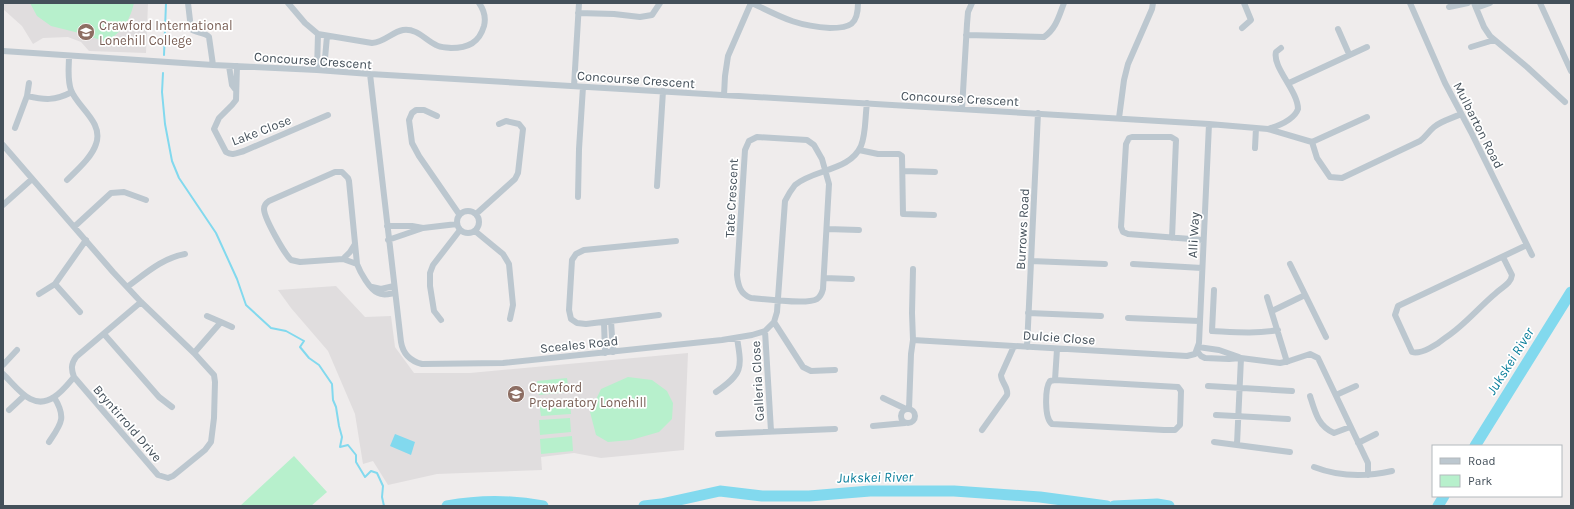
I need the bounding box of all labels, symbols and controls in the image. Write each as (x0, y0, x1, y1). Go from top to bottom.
place label: Crawford International Lonehill College (99, 18, 233, 48)
school or university icon: Crawford International Lonehill College (76, 22, 96, 42)
street label: Concourse Crescent (253, 49, 373, 72)
street label: Concourse Crescent (576, 68, 696, 91)
street label: Mulbarton Road (1450, 80, 1507, 171)
street label: Concourse Crescent (901, 88, 1019, 109)
street label: Lake Close (229, 112, 293, 149)
street label: Tate Crescent (722, 158, 741, 238)
street label: Burrows Road (1013, 188, 1032, 270)
street label: Alli Way (1185, 212, 1202, 258)
water label: Jukskei River (1483, 324, 1538, 398)
street label: Dulcie Close (1022, 327, 1096, 348)
street label: Sceales Road (539, 333, 619, 356)
street label: Galleria Close (748, 340, 767, 422)
place label: Crawford Preparatory Lonehill (529, 380, 647, 410)
street label: Bryntirrold Drive (90, 382, 165, 465)
school or university icon: Crawford Preparatory Lonehill (506, 384, 526, 404)
legend (1432, 445, 1562, 497)
text: Road (1468, 454, 1496, 468)
water label: Jukskei River (837, 468, 914, 487)
text: Park (1468, 474, 1493, 488)

